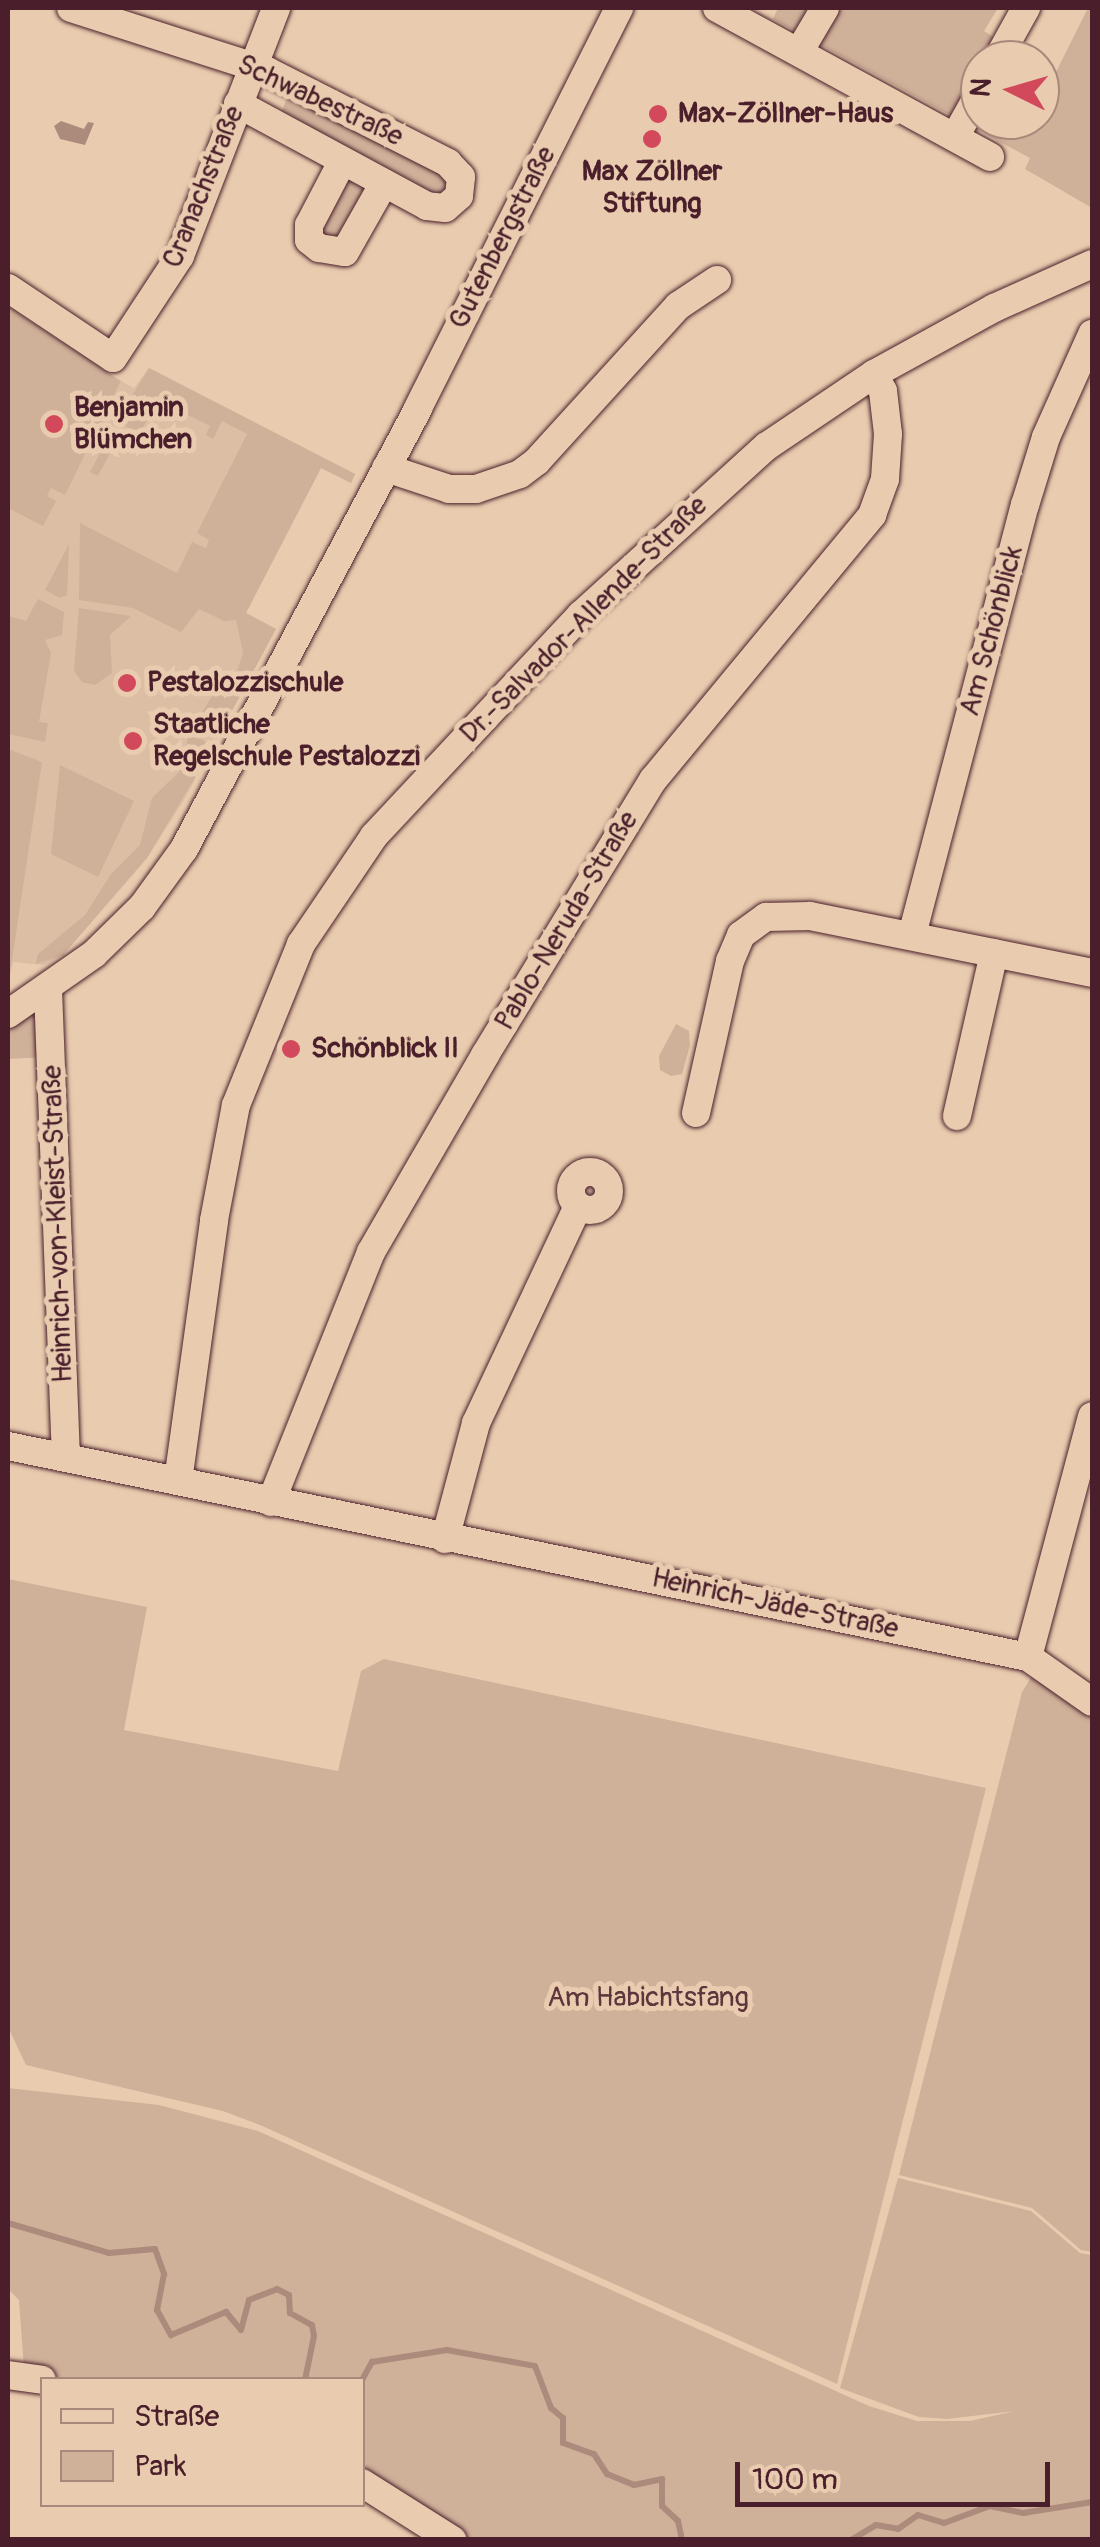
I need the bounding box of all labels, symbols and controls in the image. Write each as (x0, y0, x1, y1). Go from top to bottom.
north arrow (960, 40, 1060, 140)
street label: Schwabestraße (232, 48, 408, 154)
text: N (963, 77, 1000, 98)
place label: Max-Zöllner-Haus (678, 97, 893, 131)
street label: Cranachstraße (156, 101, 252, 273)
marker: Max-Zöllner-Haus (647, 103, 669, 125)
marker: Max Zöllner Stiftung (641, 128, 663, 150)
street label: Gutenbergstraße (443, 141, 563, 335)
place label: Max Zöllner Stiftung (582, 155, 722, 221)
place label: Benjamin Blümchen (74, 391, 192, 457)
marker: Benjamin Blümchen (43, 413, 65, 435)
street label: Dr.-Salvador-Allende-Straße (453, 489, 715, 751)
street label: Am Schönblick (953, 542, 1031, 720)
place label: Pestalozzischule (147, 666, 343, 700)
marker: Pestalozzischule (116, 672, 138, 694)
place label: Staatliche Regelschule Pestalozzi (153, 708, 420, 774)
marker: Staatliche Regelschule Pestalozzi (122, 730, 144, 752)
street label: Pablo-Neruda-Straße (488, 805, 646, 1037)
place label: Schönblick II (311, 1032, 459, 1066)
marker: Schönblick II (280, 1038, 302, 1060)
street label: Heinrich-von-Kleist-Straße (36, 1064, 80, 1384)
street label: Heinrich-Jäde-Straße (649, 1561, 901, 1647)
park label: Am Habichtsfang (547, 1981, 749, 2015)
legend (40, 2377, 365, 2507)
text: Straße (134, 2398, 219, 2435)
scale bar (740, 2442, 1055, 2504)
text: Park (134, 2448, 187, 2485)
text: 100 m (752, 2461, 838, 2498)

